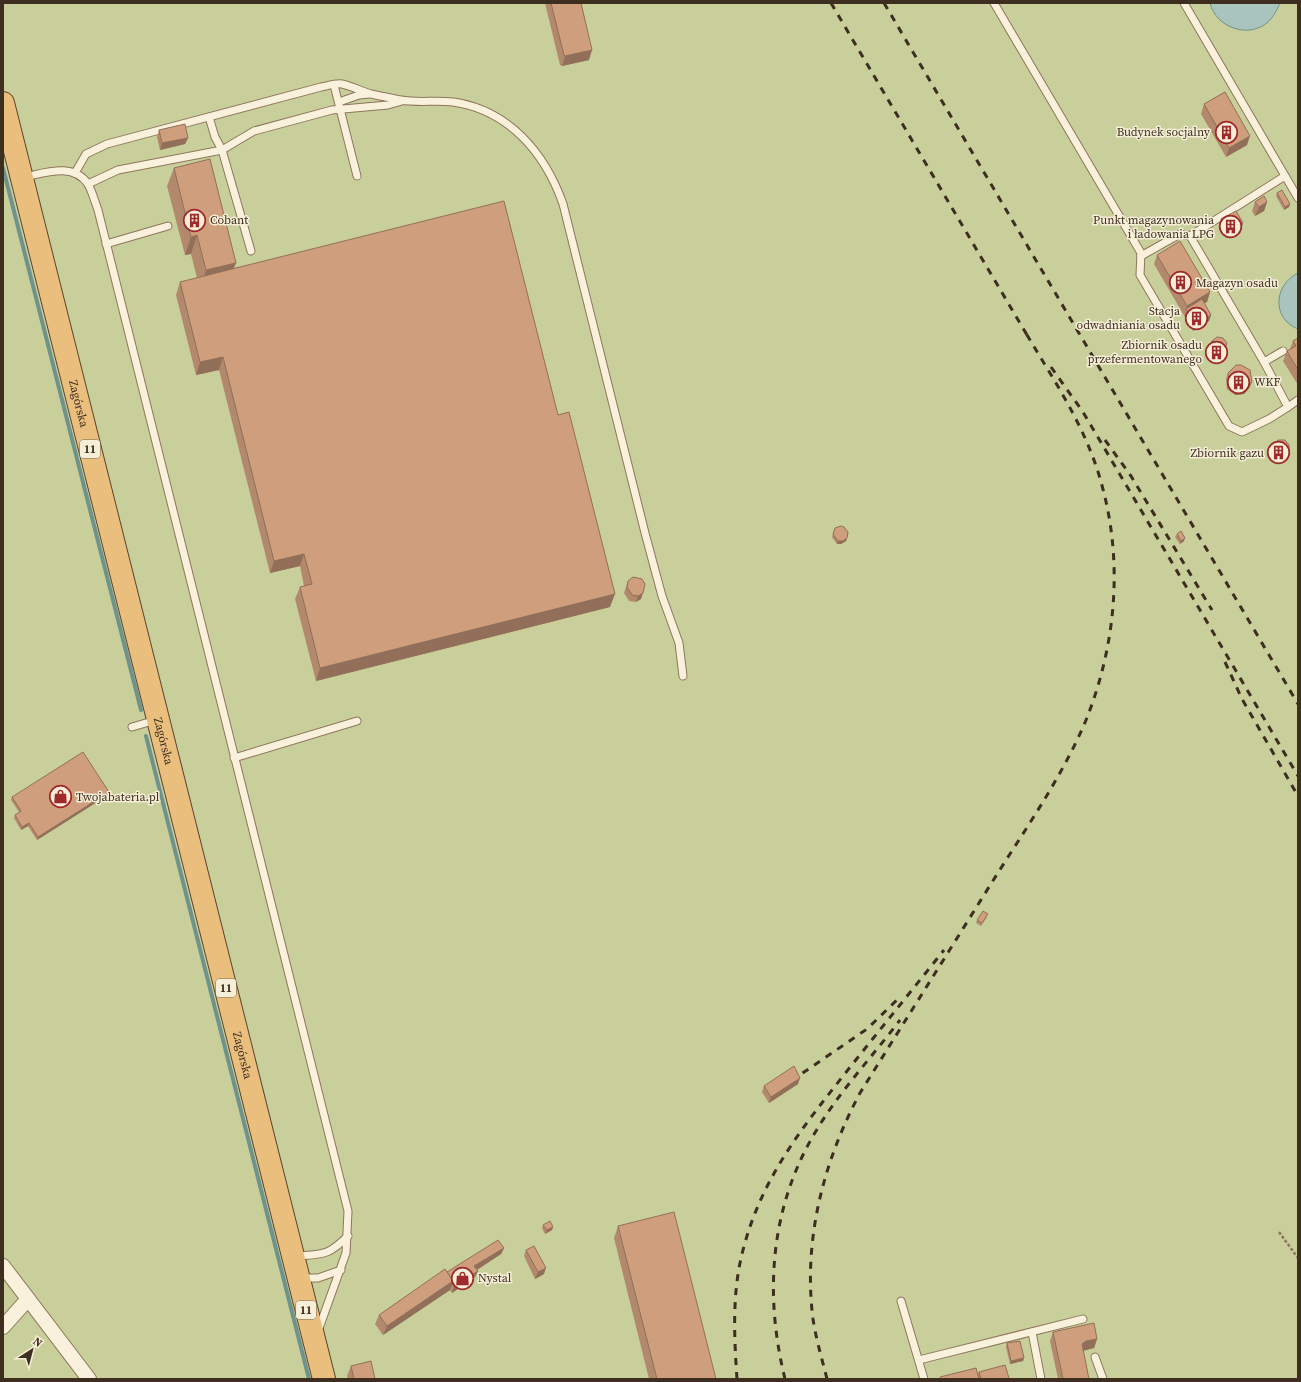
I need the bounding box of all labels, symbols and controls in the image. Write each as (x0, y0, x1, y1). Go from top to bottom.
building icon: Budynek socjalny (1213, 119, 1239, 145)
place label: Budynek socjalny (1117, 124, 1211, 140)
building icon: Cobant (182, 207, 208, 233)
place label: Cobant (210, 212, 248, 228)
place label: Punkt magazynowania i ładowania LPG (1093, 212, 1215, 242)
building icon: Punkt magazynowania i ładowania LPG (1217, 214, 1243, 240)
building icon: Magazyn osadu (1167, 270, 1193, 296)
place label: Magazyn osadu (1196, 275, 1278, 291)
place label: Stacja odwadniania osadu (1077, 303, 1181, 333)
building icon: Stacja odwadniania osadu (1183, 305, 1209, 331)
place label: Zbiornik osadu przefermentowanego (1087, 337, 1202, 367)
building icon: Zbiornik osadu przefermentowanego (1204, 339, 1230, 365)
building icon: WKF (1225, 369, 1251, 395)
place label: WKF (1254, 374, 1281, 390)
street label: Zagórska (65, 378, 92, 430)
road number: 11 (80, 440, 100, 458)
building icon: Zbiornik gazu (1266, 440, 1292, 466)
place label: Zbiornik gazu (1190, 445, 1264, 461)
street label: Zagórska (150, 716, 177, 767)
shop icon: Twojabateria.pl (47, 784, 73, 810)
place label: Twojabateria.pl (76, 789, 160, 805)
road number: 11 (216, 979, 236, 997)
street label: Zagórska (229, 1030, 256, 1081)
shop icon: Nystal (449, 1265, 475, 1291)
place label: Nystal (478, 1270, 512, 1286)
road number: 11 (296, 1301, 316, 1319)
north arrow (12, 1330, 52, 1370)
text: N (30, 1334, 45, 1351)

